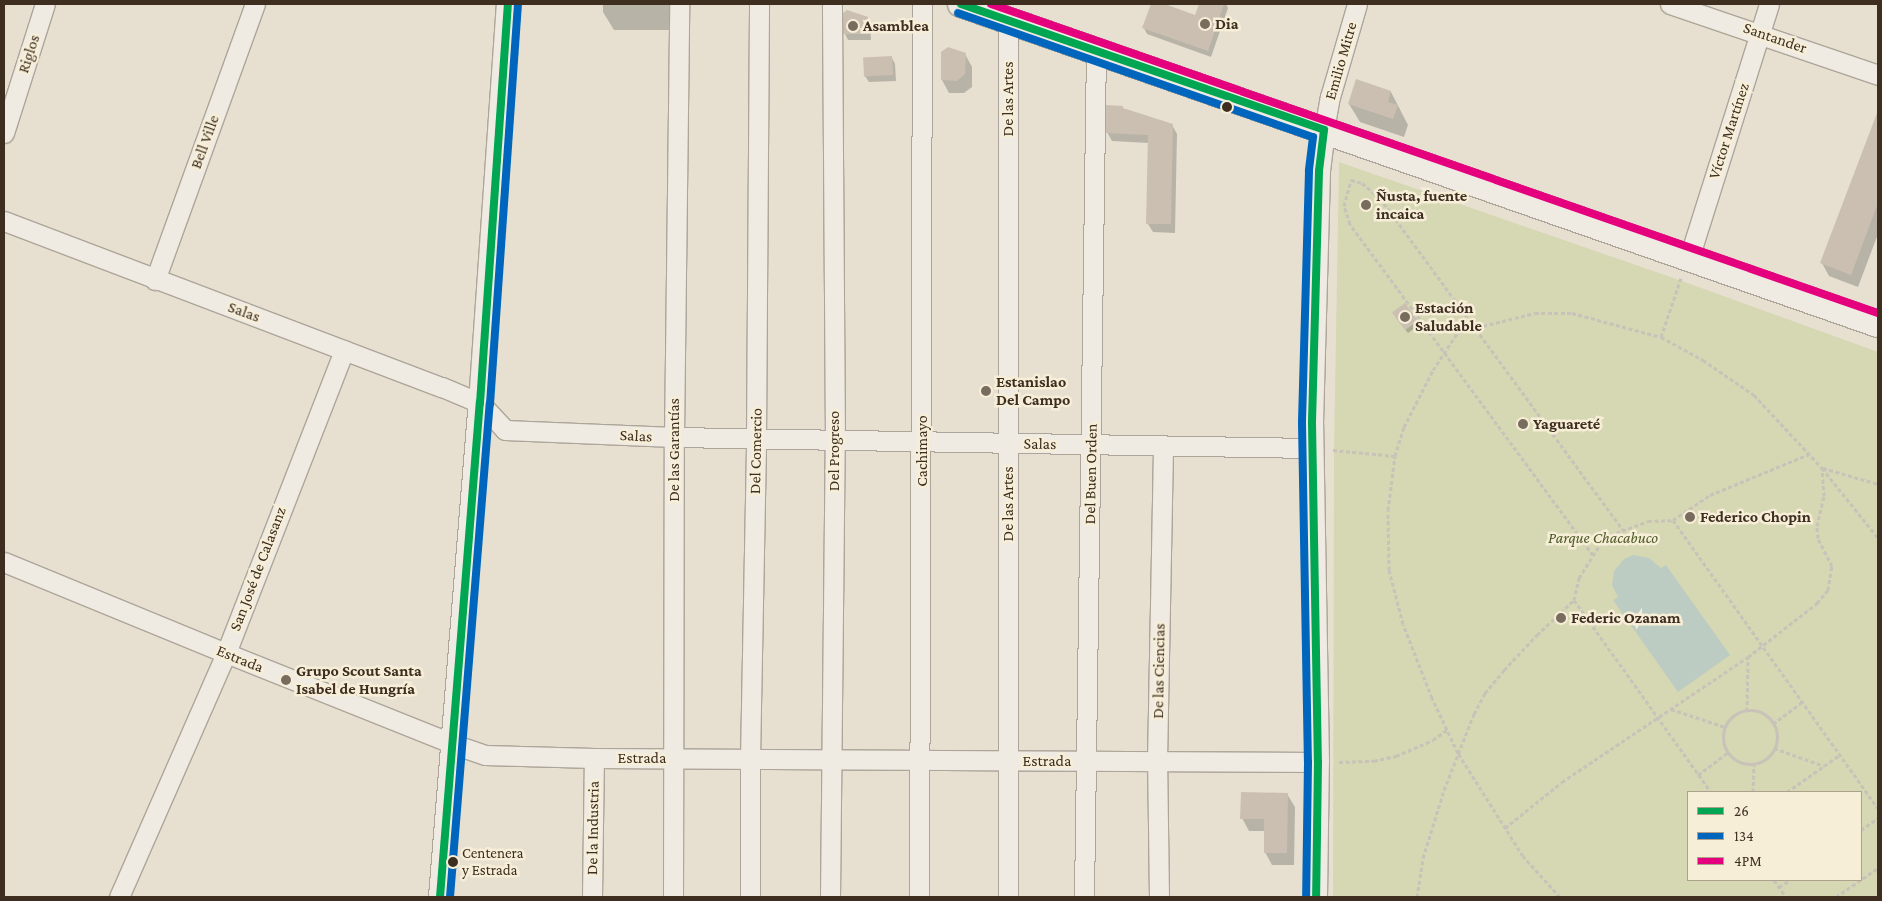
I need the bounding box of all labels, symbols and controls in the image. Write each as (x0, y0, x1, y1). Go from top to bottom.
place label: Dia (1215, 14, 1238, 34)
place label: Asamblea (863, 16, 929, 36)
marker: Dia (1199, 18, 1211, 30)
street label: Santander (1741, 18, 1809, 58)
marker: Asamblea (847, 20, 859, 32)
street label: Emilio Mitre (1321, 20, 1361, 102)
street label: Riglos (14, 32, 44, 76)
street label: De las Artes (998, 62, 1018, 136)
street label: Víctor Martínez (1704, 81, 1754, 181)
unlabelled marker (1222, 102, 1232, 112)
street label: Bell Ville (186, 113, 224, 171)
place label: Ñusta, fuente incaica (1376, 186, 1467, 224)
marker: Ñusta, fuente incaica (1360, 199, 1372, 211)
street label: Salas (225, 297, 263, 327)
place label: Estación Saludable (1415, 298, 1482, 336)
marker: Estación Saludable (1399, 311, 1411, 323)
place label: Estanislao Del Campo (996, 372, 1070, 410)
marker: Estanislao Del Campo (980, 385, 992, 397)
street label: De las Garantías (664, 398, 684, 502)
street label: Del Comercio (746, 408, 766, 494)
street label: Del Progreso (824, 411, 844, 491)
place label: Yaguareté (1533, 414, 1600, 434)
street label: Cachimayo (912, 415, 932, 487)
marker: Yaguareté (1517, 418, 1529, 430)
street label: Del Buen Orden (1081, 423, 1101, 525)
street label: Salas (619, 426, 653, 446)
street label: Salas (1023, 434, 1057, 454)
street label: De las Artes (998, 467, 1018, 541)
street label: San José de Calasanz (226, 504, 290, 634)
place label: Federico Chopin (1700, 507, 1811, 527)
marker: Federico Chopin (1684, 511, 1696, 523)
park label: Parque Chacabuco (1548, 528, 1658, 548)
place label: Federic Ozanam (1571, 608, 1681, 628)
marker: Federic Ozanam (1555, 612, 1567, 624)
street label: De las Ciencias (1149, 623, 1169, 719)
street label: Estrada (214, 641, 266, 677)
place label: Grupo Scout Santa Isabel de Hungría (296, 661, 422, 699)
marker: Grupo Scout Santa Isabel de Hungría (280, 674, 292, 686)
street label: Estrada (618, 748, 666, 768)
street label: Estrada (1023, 751, 1071, 771)
street label: De la Industria (583, 781, 603, 875)
legend (1687, 791, 1862, 881)
text: 26 (1734, 803, 1749, 819)
text: 134 (1734, 828, 1754, 844)
place label: Centenera y Estrada (462, 844, 524, 879)
text: 4PM (1734, 853, 1762, 869)
marker: Centenera y Estrada (448, 857, 458, 867)

